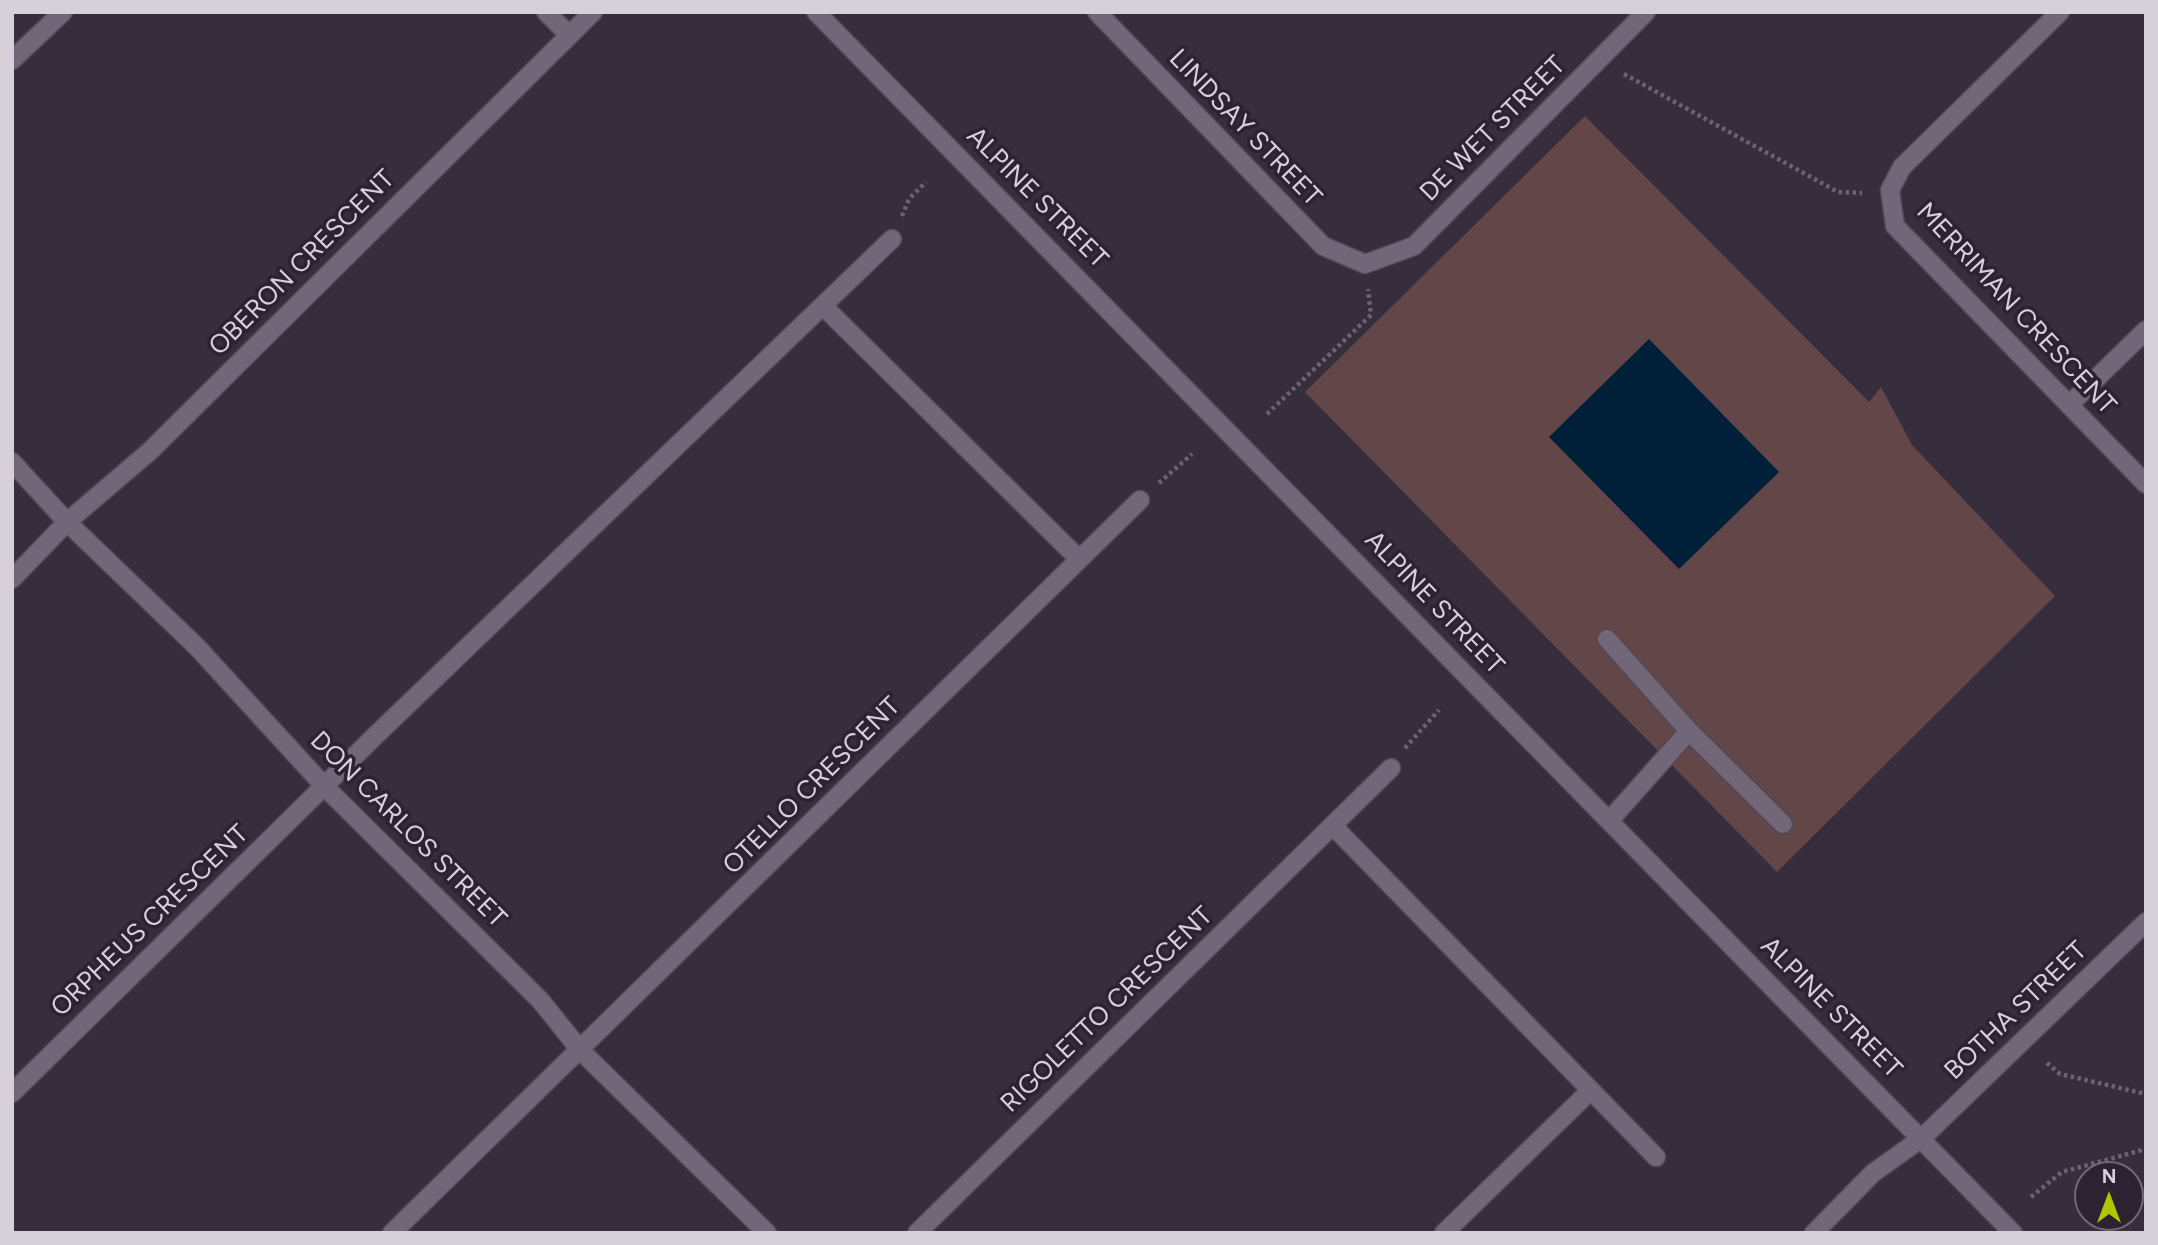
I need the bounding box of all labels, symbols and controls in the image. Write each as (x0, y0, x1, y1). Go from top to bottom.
street label: LINDSAY STREET (1162, 43, 1328, 213)
street label: DE WET STREET (1414, 50, 1572, 208)
street label: ALPINE STREET (960, 121, 1114, 275)
street label: OBERON CRESCENT (203, 164, 401, 362)
street label: MERRIMAN CRESCENT (1910, 197, 2122, 421)
street label: ALPINE STREET (1358, 525, 1510, 681)
street label: OTELLO CRESCENT (717, 691, 907, 881)
street label: DON CARLOS STREET (303, 725, 513, 935)
street label: ORPHEUS CRESCENT (45, 819, 255, 1023)
street label: RIGOLETTO CRESCENT (995, 901, 1219, 1119)
street label: ALPINE STREET (1754, 931, 1908, 1085)
street label: BOTHA STREET (1938, 935, 2094, 1087)
north arrow (2074, 1161, 2144, 1231)
text: N (2102, 1165, 2116, 1188)

